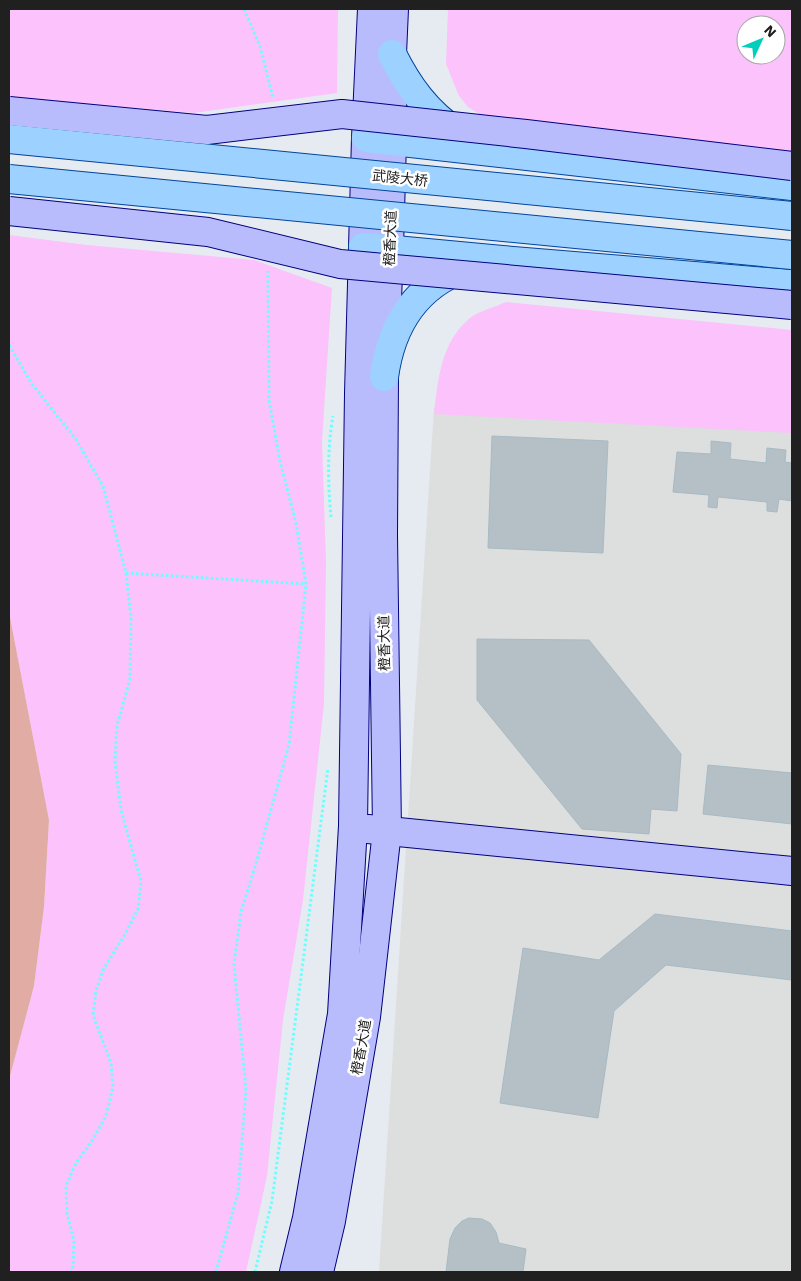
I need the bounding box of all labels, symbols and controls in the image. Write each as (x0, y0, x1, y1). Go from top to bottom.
north arrow (736, 15, 786, 65)
text: N (761, 22, 780, 40)
street label: 武陵大桥 (371, 167, 429, 189)
street label: 橙香大道 (381, 210, 399, 266)
street label: 橙香大道 (376, 615, 392, 671)
street label: 橙香大道 (348, 1018, 374, 1076)

